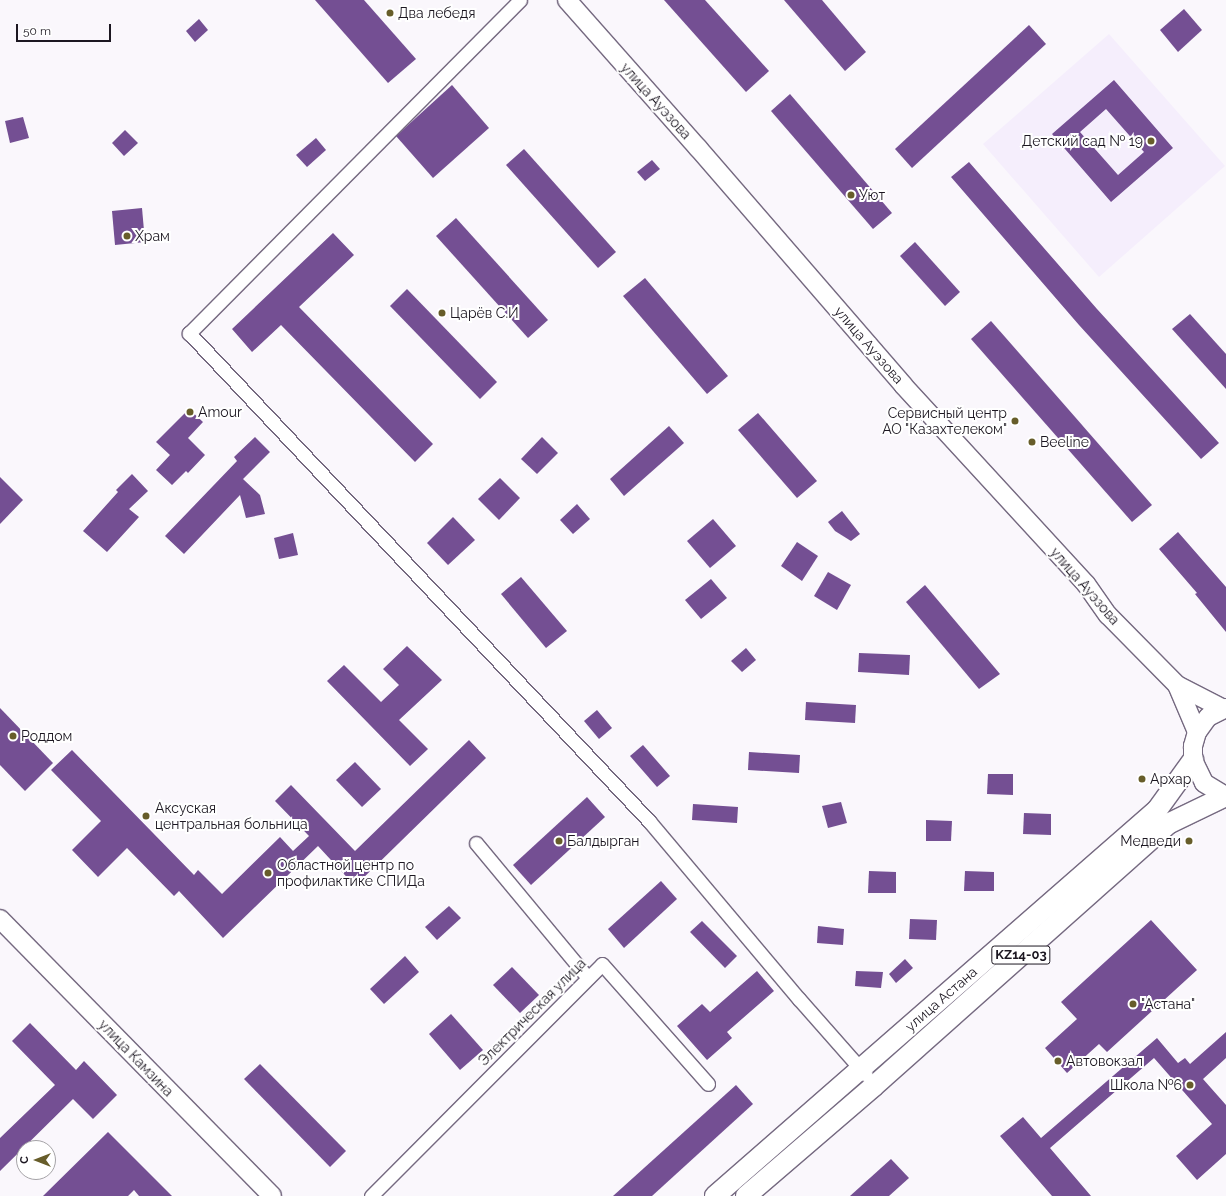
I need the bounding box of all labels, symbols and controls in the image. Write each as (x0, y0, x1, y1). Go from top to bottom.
place label: Два лебедя (398, 5, 475, 21)
marker: Два лебедя (385, 8, 395, 18)
scale bar (18, 16, 113, 42)
text: 50 m (23, 24, 51, 38)
street label: улица Ауэзова (617, 59, 695, 143)
place label: Детский сад № 19 (1022, 133, 1143, 149)
marker: Детский сад № 19 (1146, 136, 1156, 146)
place label: Уют (859, 187, 885, 203)
marker: Уют (846, 190, 856, 200)
place label: Храм (135, 228, 170, 244)
marker: Храм (122, 231, 132, 241)
street label: улица Ауэзова (831, 303, 907, 387)
place label: Царёв С.И (450, 305, 519, 321)
marker: Царёв С.И (437, 308, 447, 318)
place label: Amour (198, 404, 242, 420)
place label: Сервисный центр АО "Казахтелеком" (882, 405, 1007, 438)
marker: Amour (185, 407, 195, 417)
marker: Сервисный центр АО "Казахтелеком" (1010, 416, 1020, 426)
place label: Beeline (1040, 434, 1089, 450)
marker: Beeline (1027, 437, 1037, 447)
street label: улица Ауэзова (1047, 544, 1123, 628)
place label: Роддом (21, 728, 72, 744)
marker: Роддом (8, 731, 18, 741)
place label: Архар (1150, 771, 1191, 787)
marker: Архар (1137, 774, 1147, 784)
place label: Аксуская центральная больница (155, 800, 308, 832)
marker: Аксуская центральная больница (140, 810, 152, 822)
place label: Балдырган (567, 833, 639, 849)
place label: Медведи (1120, 833, 1181, 849)
marker: Балдырган (554, 836, 564, 846)
marker: Медведи (1184, 836, 1194, 846)
place label: Областной центр по профилактике СПИДа (277, 857, 425, 890)
marker: Областной центр по профилактике СПИДа (262, 867, 274, 879)
road number: KZ14-03 (991, 944, 1051, 966)
street label: Электрическая улица (475, 955, 589, 1069)
street label: улица Астана (901, 963, 981, 1035)
place label: "Астана" (1141, 996, 1195, 1012)
marker: "Астана" (1128, 999, 1138, 1009)
street label: улица Камзина (95, 1016, 177, 1100)
place label: Автовокзал (1066, 1053, 1143, 1069)
marker: Автовокзал (1053, 1056, 1063, 1066)
place label: Школа №6 (1110, 1077, 1182, 1093)
marker: Школа №6 (1185, 1080, 1195, 1090)
north arrow (16, 1140, 56, 1180)
text: С (18, 1156, 31, 1164)

